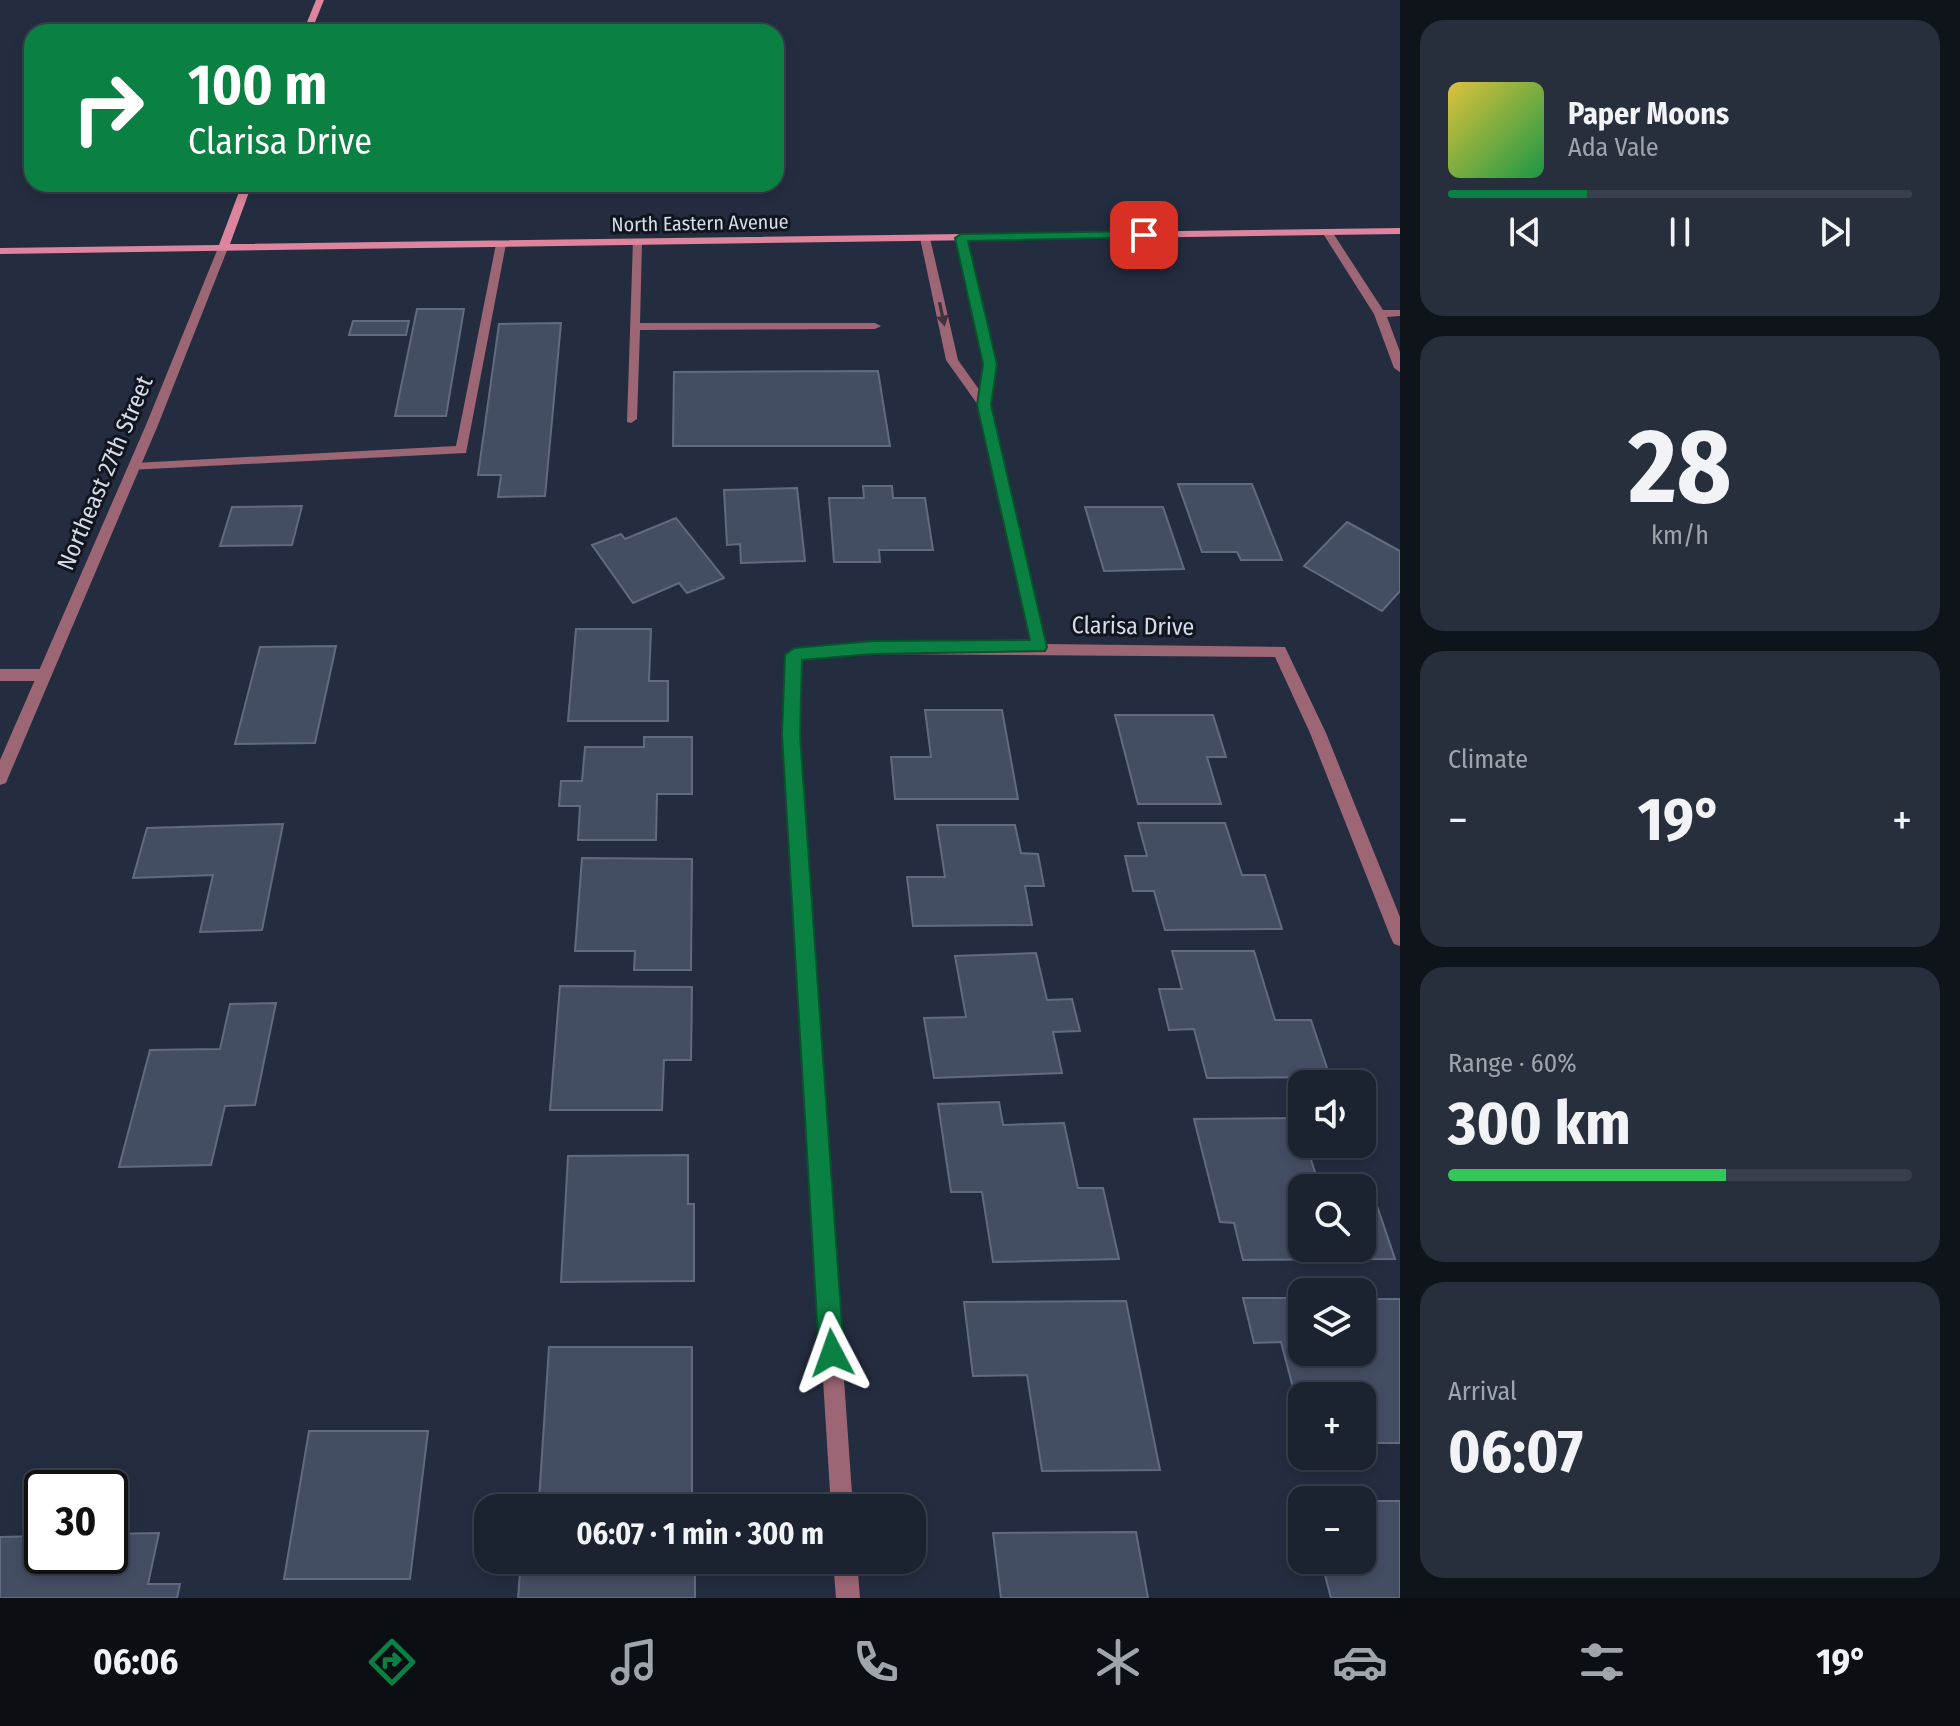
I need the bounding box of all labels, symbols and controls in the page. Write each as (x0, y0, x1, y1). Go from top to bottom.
text: 100 m (188, 52, 327, 119)
icon: right (56, 56, 160, 160)
text: Paper Moons (1568, 96, 1729, 132)
text: Clarisa Drive (188, 120, 372, 164)
text: Ada Vale (1568, 132, 1659, 163)
pin (1110, 201, 1178, 269)
street label: North Eastern Avenue (611, 209, 789, 237)
icon: previous (1503, 210, 1547, 254)
icon: pause (1658, 210, 1702, 254)
icon: next (1813, 210, 1857, 254)
icon: arrive (1122, 213, 1166, 257)
one-way arrow (936, 302, 949, 327)
street label: Northeast 27th Street (51, 372, 159, 574)
text: 28 (1628, 405, 1732, 530)
text: km/h (1651, 520, 1709, 551)
street label: Clarisa Drive (1071, 611, 1195, 641)
text: Climate (1448, 744, 1528, 775)
text: 19° (1638, 784, 1722, 856)
text: − (1448, 794, 1468, 847)
text: + (1892, 794, 1912, 847)
text: Range · 60% (1448, 1048, 1577, 1079)
map controls (1288, 1070, 1376, 1574)
button: sound (1288, 1070, 1376, 1158)
text: 300 km (1448, 1088, 1631, 1160)
button: search (1288, 1174, 1376, 1262)
button: layers (1288, 1278, 1376, 1366)
position arrow (790, 1311, 874, 1395)
text: Arrival (1448, 1376, 1517, 1407)
button: + (1288, 1382, 1376, 1470)
text: 06:07 (1448, 1416, 1583, 1488)
speed limit sign: 30 (24, 1470, 128, 1574)
button: − (1288, 1486, 1376, 1574)
text: 06:07 · 1 min · 300 m (576, 1516, 824, 1552)
icon: directions (364, 1634, 420, 1690)
icon: music (606, 1634, 662, 1690)
icon: phone (848, 1634, 904, 1690)
icon: climate (1090, 1634, 1146, 1690)
icon: car (1332, 1634, 1388, 1690)
icon: filters (1574, 1634, 1630, 1690)
text: 06:06 (93, 1640, 178, 1684)
text: 19° (1816, 1640, 1867, 1684)

